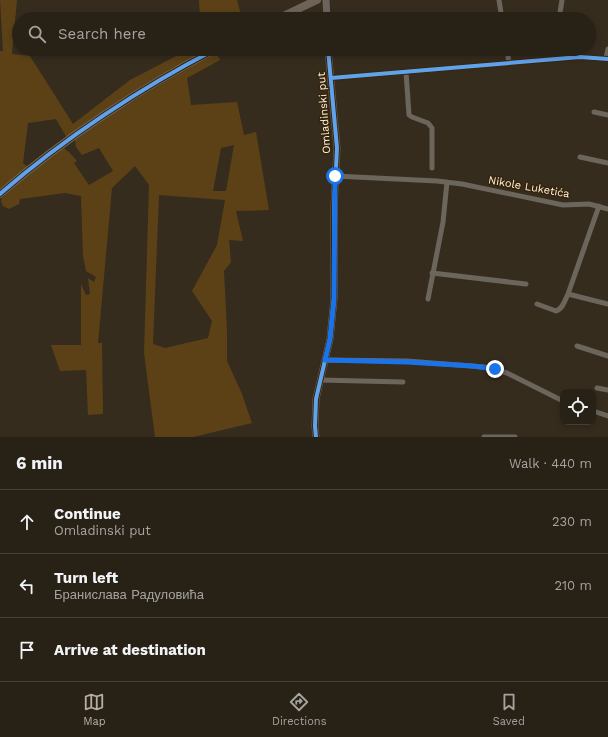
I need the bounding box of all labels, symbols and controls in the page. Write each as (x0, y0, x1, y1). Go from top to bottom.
search box (12, 12, 596, 56)
icon: search (26, 23, 48, 45)
text: Search here (58, 25, 146, 43)
street label: Omladinski put (315, 71, 333, 154)
route start (326, 167, 344, 185)
street label: Nikole Luketića (487, 173, 571, 201)
route end (486, 360, 504, 378)
map controls (560, 389, 596, 425)
button: locate (560, 389, 596, 425)
text: 6 min (16, 453, 63, 473)
text: Walk · 440 m (509, 456, 592, 471)
text: Continue (54, 505, 121, 523)
icon: ahead (16, 511, 38, 533)
text: 230 m (552, 514, 592, 529)
text: Omladinski put (54, 523, 151, 538)
text: Turn left (54, 569, 118, 587)
icon: left (16, 575, 38, 597)
text: 210 m (554, 578, 592, 593)
text: Бранислава Радуловића (54, 587, 204, 602)
icon: arrive (16, 639, 38, 661)
text: Arrive at destination (54, 641, 206, 659)
tab: Map (83, 691, 106, 728)
tab: Directions (272, 691, 326, 728)
tab: Saved (493, 691, 525, 728)

